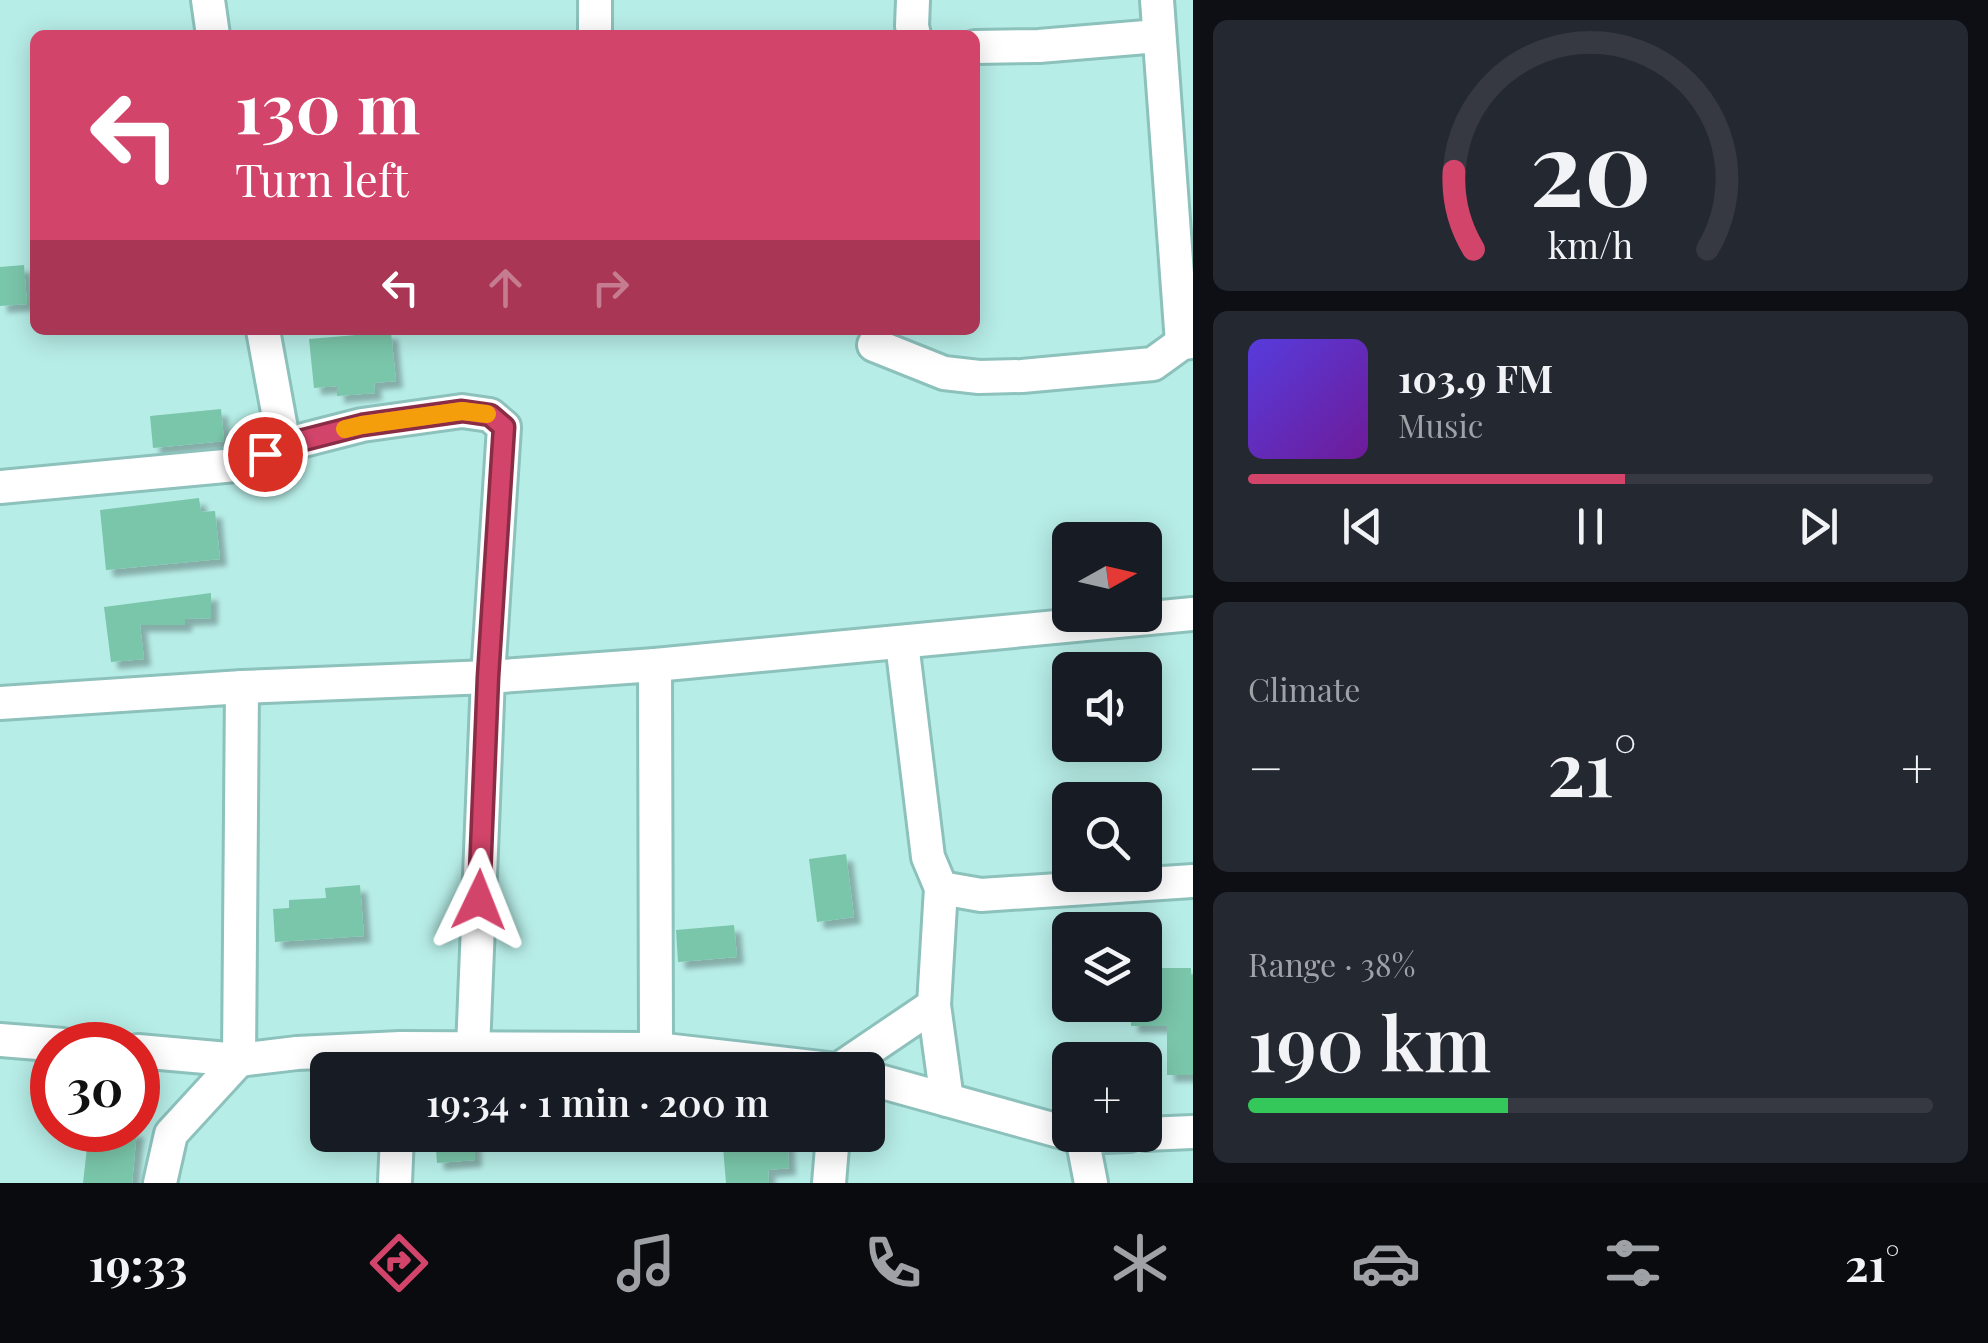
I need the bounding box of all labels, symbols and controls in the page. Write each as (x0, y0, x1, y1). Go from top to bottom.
text: 130 m (235, 58, 420, 152)
icon: left (70, 70, 200, 200)
text: 20 (1530, 94, 1651, 233)
text: Turn left (235, 148, 409, 208)
text: km/h (1548, 220, 1633, 268)
icon: left (373, 260, 428, 315)
icon: ahead (478, 260, 533, 315)
icon: right (583, 260, 638, 315)
text: 103.9 FM (1398, 352, 1553, 403)
text: Music (1398, 403, 1483, 446)
pin (223, 412, 308, 497)
icon: arrive (238, 427, 293, 482)
icon: previous (1335, 499, 1390, 554)
icon: pause (1563, 499, 1618, 554)
icon: next (1791, 499, 1846, 554)
north arrow (1052, 522, 1162, 632)
map controls (1052, 522, 1162, 1152)
button: sound (1052, 652, 1162, 762)
text: Climate (1248, 667, 1360, 710)
text: 21° (1547, 716, 1637, 816)
text: − (1248, 729, 1284, 803)
text: + (1901, 729, 1933, 803)
button: search (1052, 782, 1162, 892)
position arrow (427, 848, 531, 952)
button: layers (1052, 912, 1162, 1022)
text: Range · 38% (1248, 942, 1415, 985)
text: 190 km (1248, 991, 1491, 1091)
speed limit sign: 30 (30, 1022, 160, 1152)
button: + (1052, 1042, 1162, 1152)
text: 19:34 · 1 min · 200 m (426, 1076, 769, 1127)
icon: directions (364, 1228, 434, 1298)
icon: music (611, 1228, 681, 1298)
icon: phone (858, 1228, 928, 1298)
icon: climate (1105, 1228, 1175, 1298)
icon: car (1351, 1228, 1421, 1298)
icon: filters (1598, 1228, 1668, 1298)
text: 19:33 (88, 1233, 187, 1293)
text: 21° (1845, 1233, 1900, 1293)

